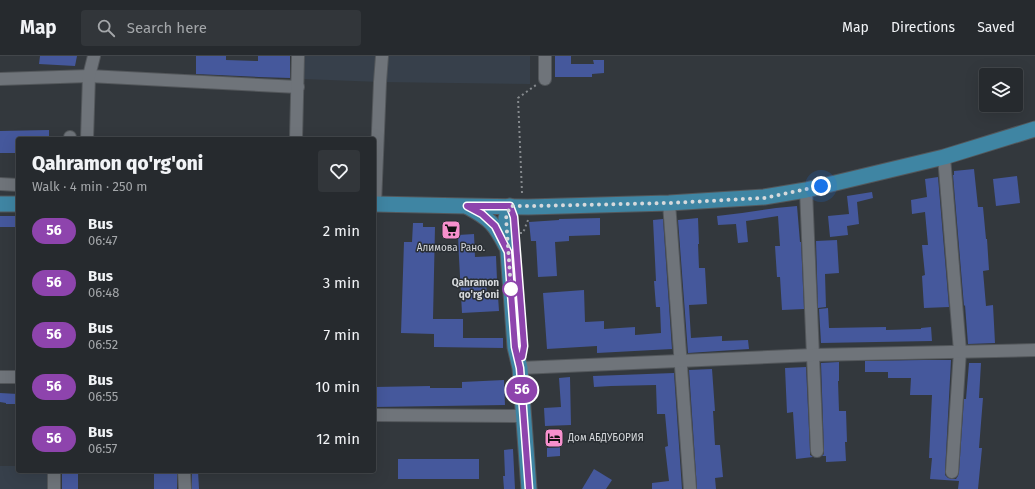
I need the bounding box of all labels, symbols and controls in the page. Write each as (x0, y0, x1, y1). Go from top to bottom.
search box (81, 10, 361, 46)
text: Map (20, 16, 57, 39)
icon: search (95, 17, 117, 39)
text: Search here (127, 19, 207, 37)
text: Map (842, 19, 869, 36)
text: Directions (891, 19, 955, 36)
text: Saved (977, 19, 1015, 36)
map controls (979, 68, 1023, 112)
button: layers (979, 68, 1023, 112)
button: heart (318, 150, 360, 192)
text: Qahramon qo'rg'oni (32, 152, 203, 175)
your location (811, 176, 831, 196)
text: Walk · 4 min · 250 m (32, 179, 147, 194)
text: Bus (88, 215, 113, 233)
supermarket icon: Алимова Рано. (440, 219, 462, 241)
text: 56 (46, 222, 62, 239)
text: 2 min (323, 222, 360, 240)
text: 06:47 (88, 233, 118, 248)
place label: Алимова Рано. (417, 242, 485, 254)
text: Bus (88, 267, 113, 285)
text: 56 (46, 274, 62, 291)
text: 3 min (323, 274, 360, 292)
place label: Qahramon qo'rg'oni (452, 277, 499, 301)
marker: Qahramon qo'rg'oni (502, 280, 520, 298)
text: 06:48 (88, 285, 119, 300)
text: Bus (88, 319, 113, 337)
text: 56 (46, 326, 62, 343)
text: 7 min (323, 326, 360, 344)
text: 06:52 (88, 337, 118, 352)
text: Bus (88, 371, 113, 389)
line badge: 56 (504, 377, 540, 403)
text: 56 (46, 378, 62, 395)
text: 10 min (315, 378, 360, 396)
text: 56 (514, 381, 530, 398)
text: 06:55 (88, 389, 118, 404)
text: Bus (88, 423, 113, 441)
hotel icon: Дом АБДУБОРИЯ (543, 427, 565, 449)
text: 56 (46, 430, 62, 447)
text: 12 min (316, 430, 360, 448)
place label: Дом АБДУБОРИЯ (567, 432, 644, 444)
text: 06:57 (88, 441, 117, 456)

